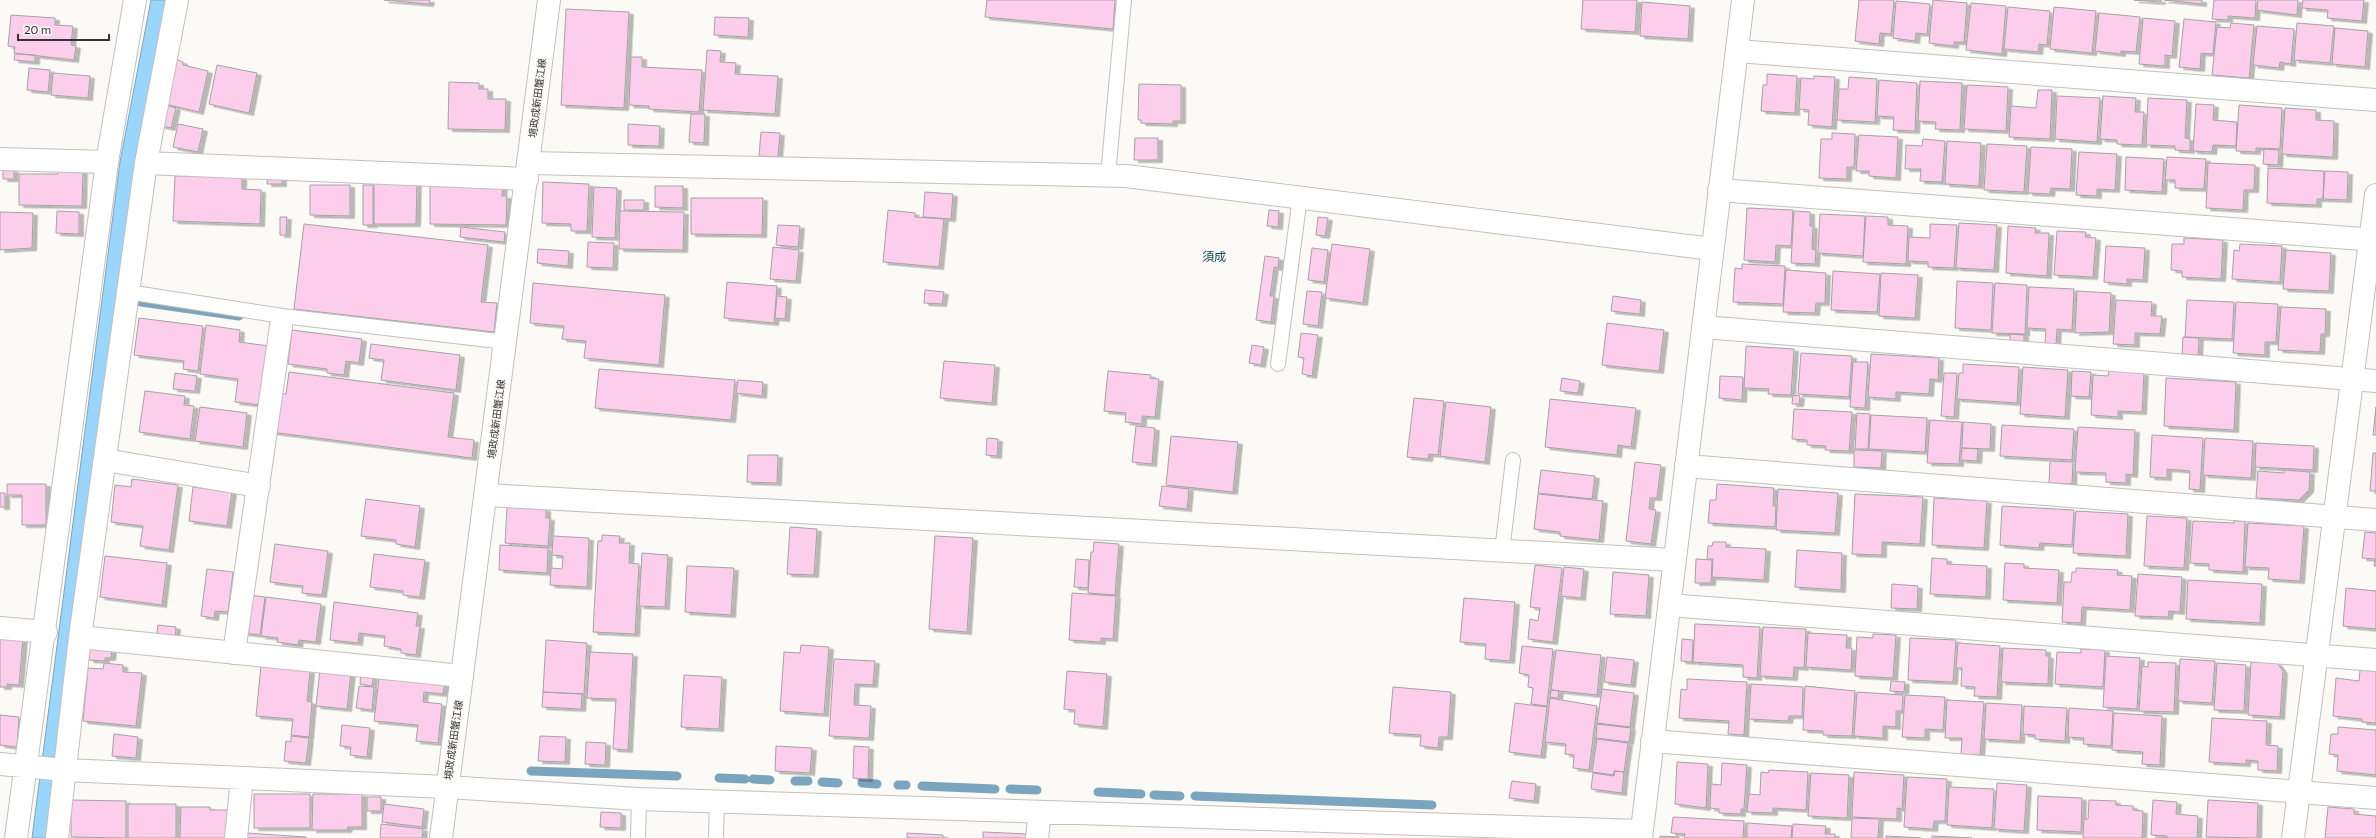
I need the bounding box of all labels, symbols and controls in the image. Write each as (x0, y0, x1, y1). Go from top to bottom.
scale bar (18, 16, 109, 42)
text: 20 m (24, 22, 51, 36)
street label: 境政成新田蟹江線 (526, 58, 548, 138)
district label: 須成 (1202, 249, 1226, 263)
street label: 境政成新田蟹江線 (485, 379, 507, 459)
street label: 境政成新田蟹江線 (441, 700, 465, 780)

